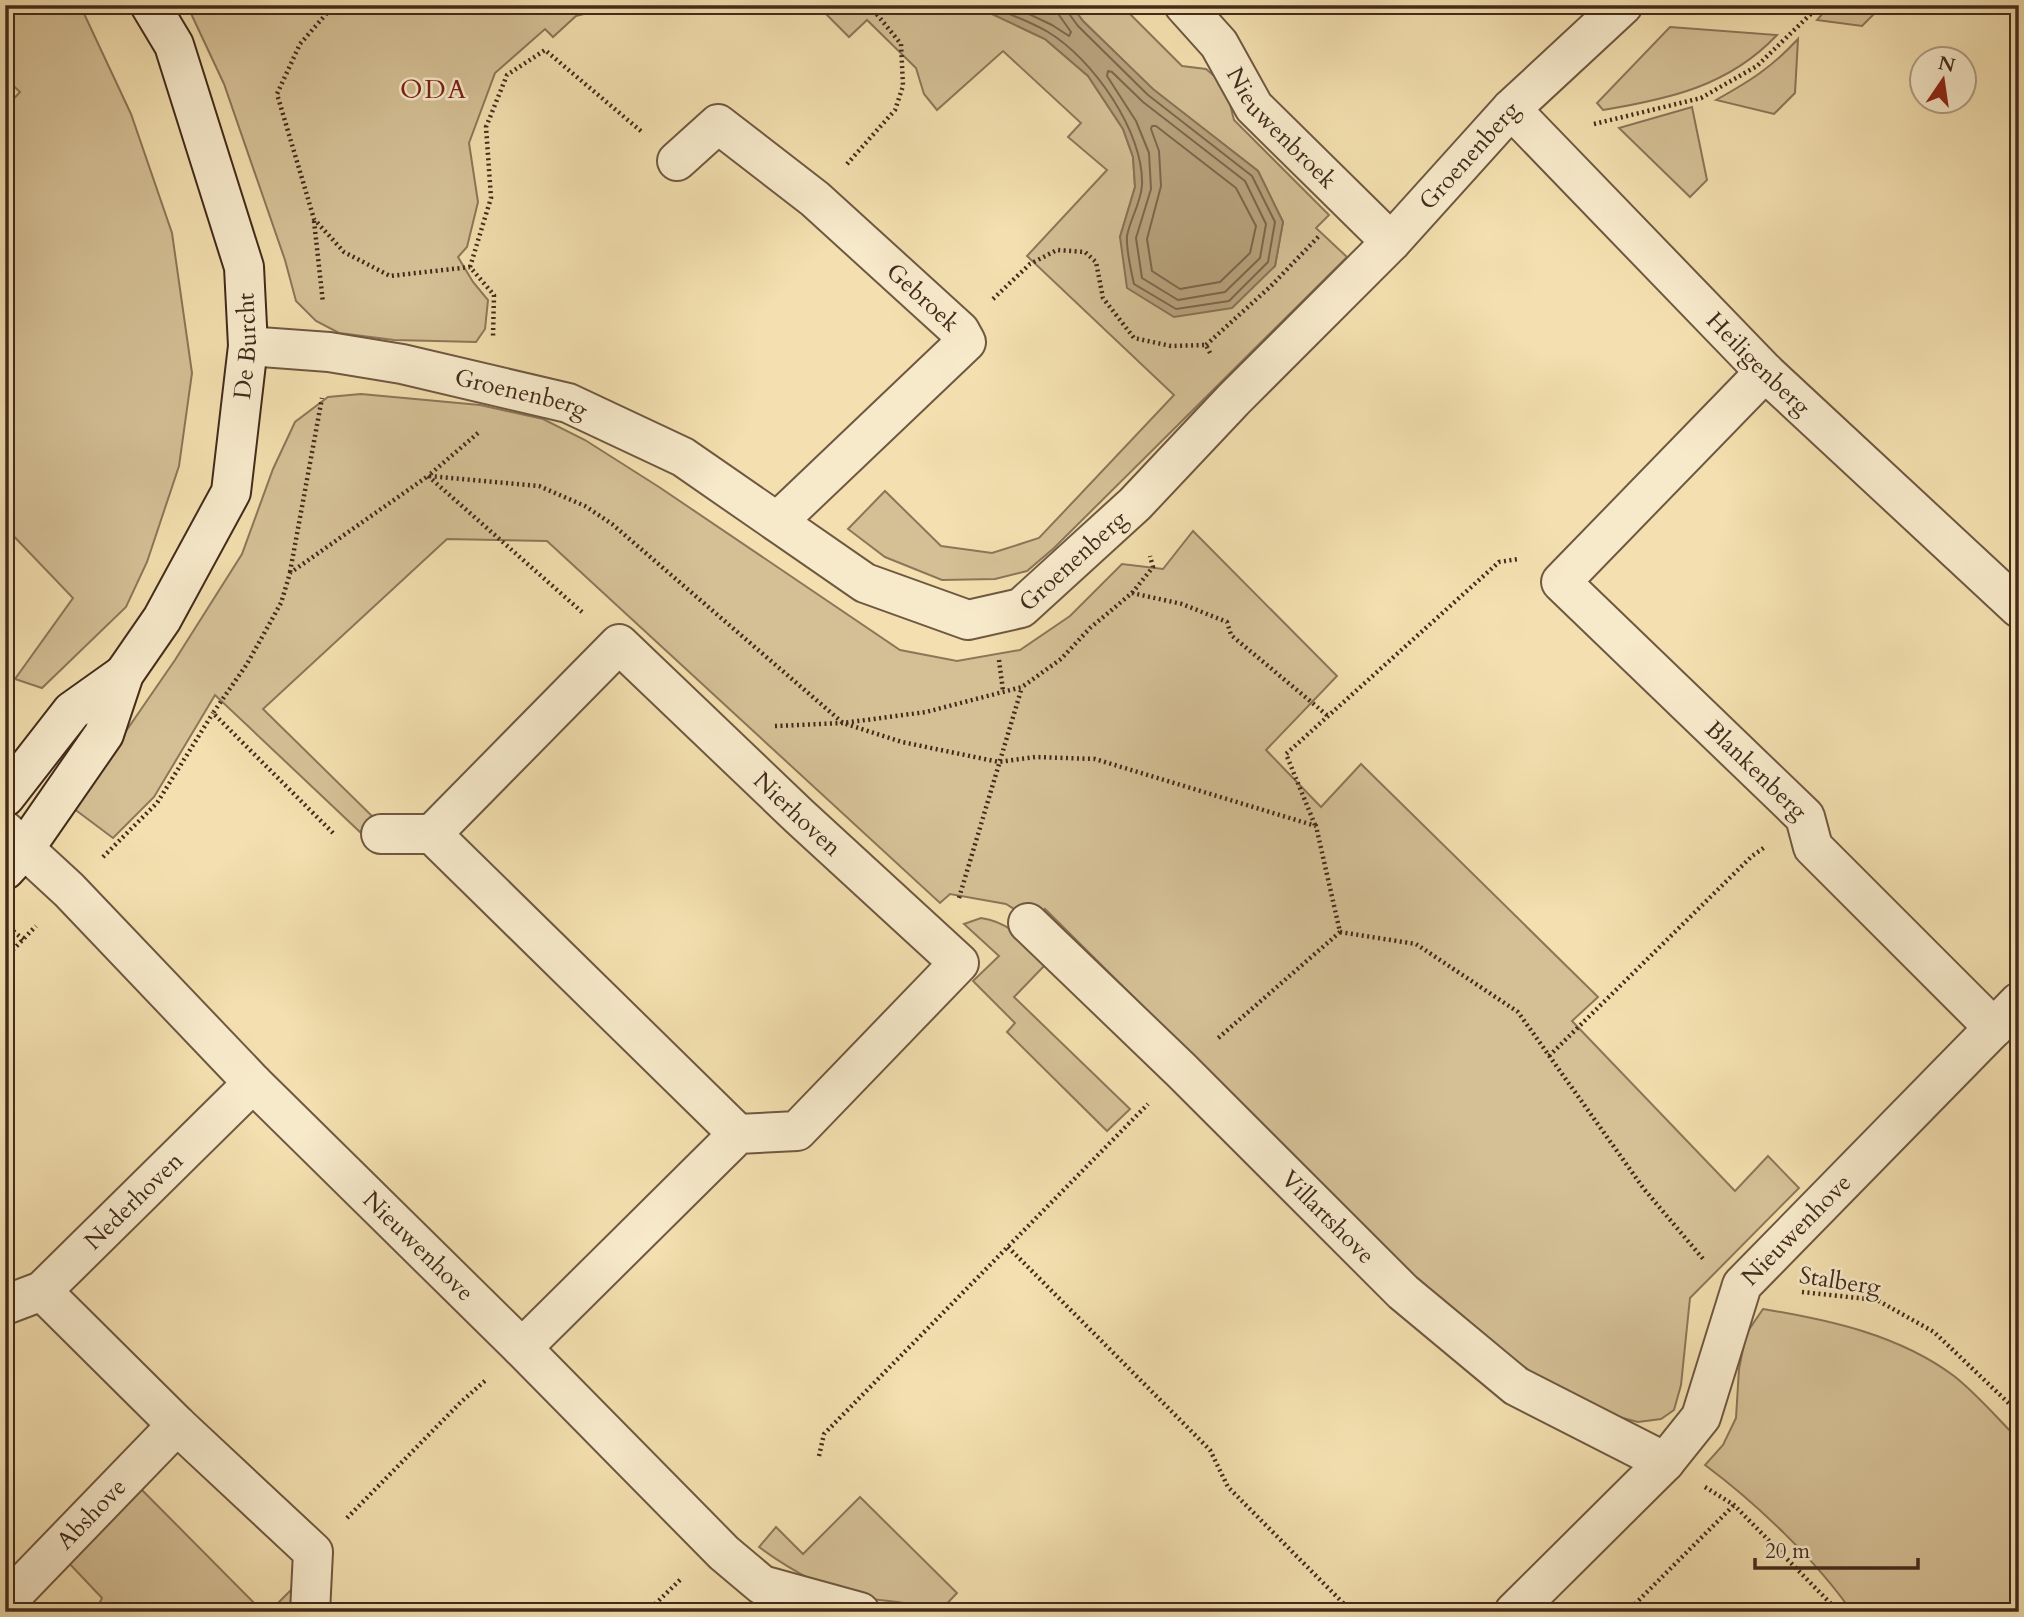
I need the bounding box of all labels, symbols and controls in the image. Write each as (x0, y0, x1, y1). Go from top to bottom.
north arrow (1909, 46, 1979, 116)
text: N (1936, 50, 1958, 79)
street label: Nieuwenbroek (1218, 61, 1344, 197)
district label: ODA (400, 72, 468, 107)
street label: Groenenberg (1412, 94, 1527, 217)
street label: Gebroek (879, 256, 967, 340)
street label: De Burcht (226, 291, 265, 401)
street label: Heiligenberg (1699, 305, 1818, 423)
street label: Groenenberg (452, 361, 594, 427)
street label: Groenenberg (1012, 503, 1135, 619)
street label: Blankenberg (1698, 714, 1815, 828)
street label: Nierhoven (746, 765, 849, 864)
street label: Nederhoven (77, 1145, 191, 1257)
street label: Villartshove (1273, 1163, 1382, 1272)
street label: Nieuwenhove (1734, 1167, 1859, 1293)
street label: Nieuwenhove (355, 1184, 481, 1309)
street label: Stalberg (1797, 1259, 1884, 1304)
street label: Abshove (49, 1471, 134, 1557)
scale bar (1755, 1526, 1917, 1570)
text: 20 m (1765, 1537, 1810, 1566)

